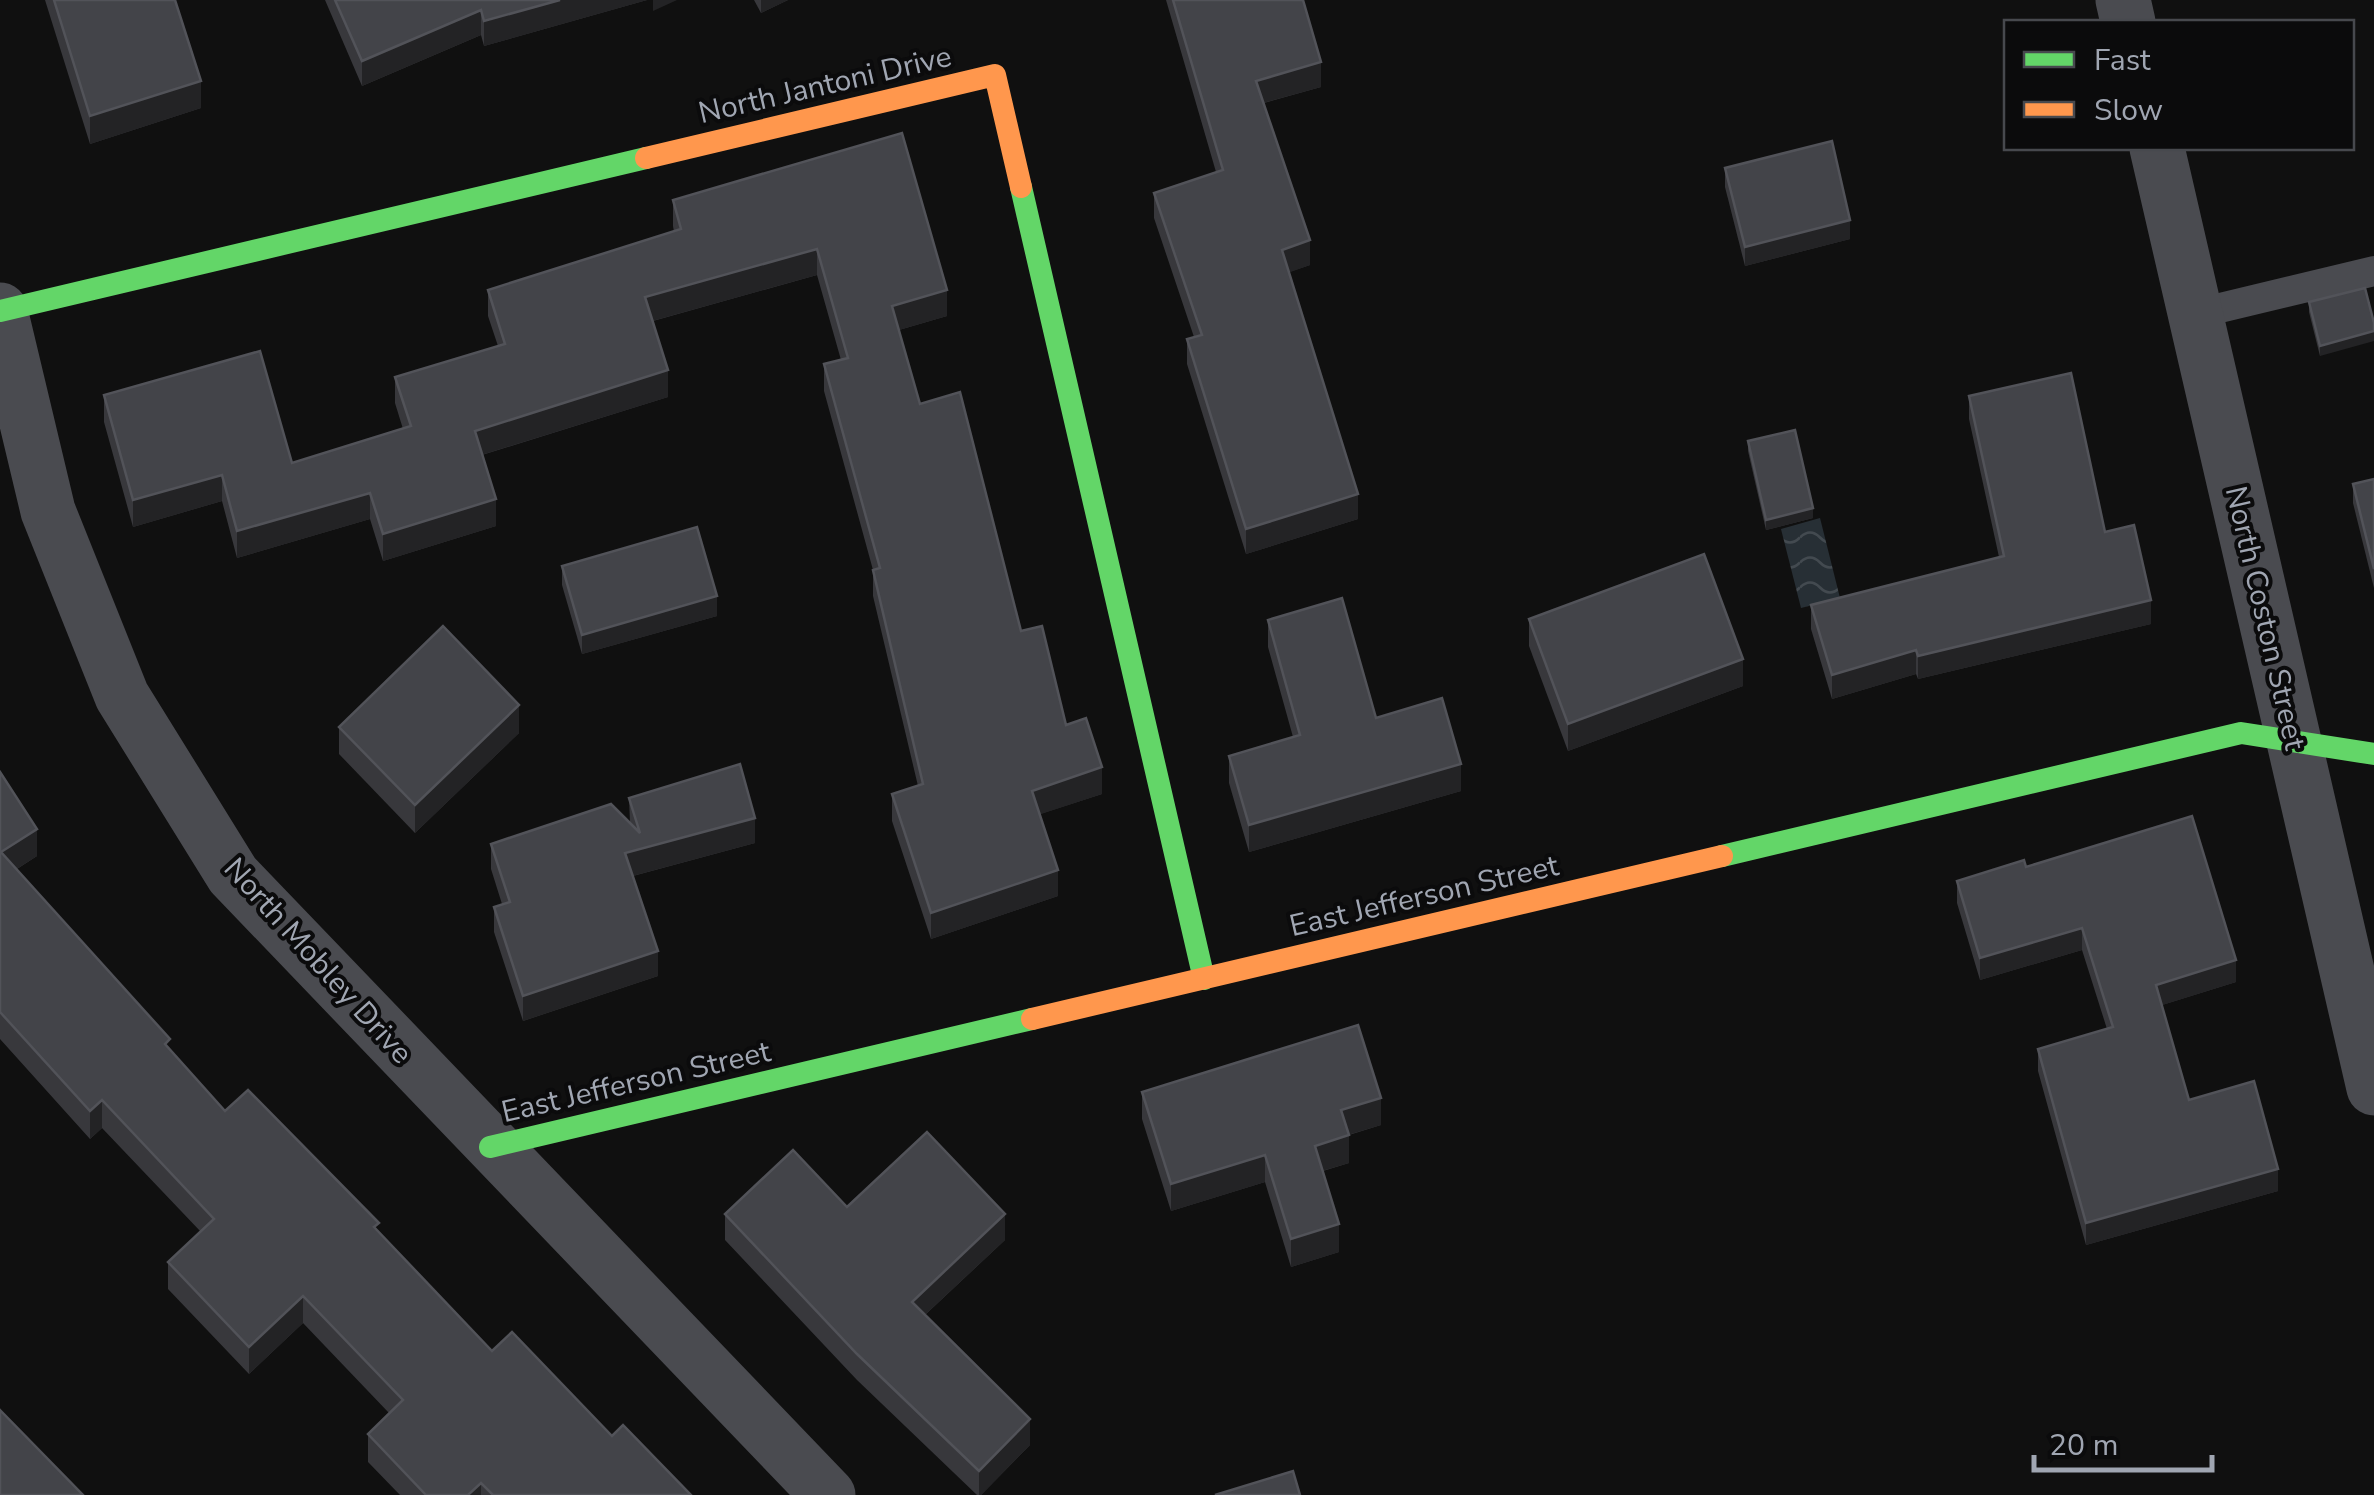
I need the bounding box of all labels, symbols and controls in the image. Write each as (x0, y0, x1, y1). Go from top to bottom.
legend (2004, 20, 2354, 150)
street label: North Jantoni Drive (695, 36, 955, 134)
text: Fast (2094, 40, 2151, 81)
text: Slow (2094, 90, 2163, 131)
street label: North Coston Street (2215, 482, 2315, 754)
street label: East Jefferson Street (1286, 845, 1563, 947)
street label: North Mobley Drive (214, 849, 422, 1073)
street label: East Jefferson Street (498, 1031, 775, 1133)
scale bar (2034, 1410, 2212, 1472)
text: 20 m (2049, 1425, 2118, 1466)

